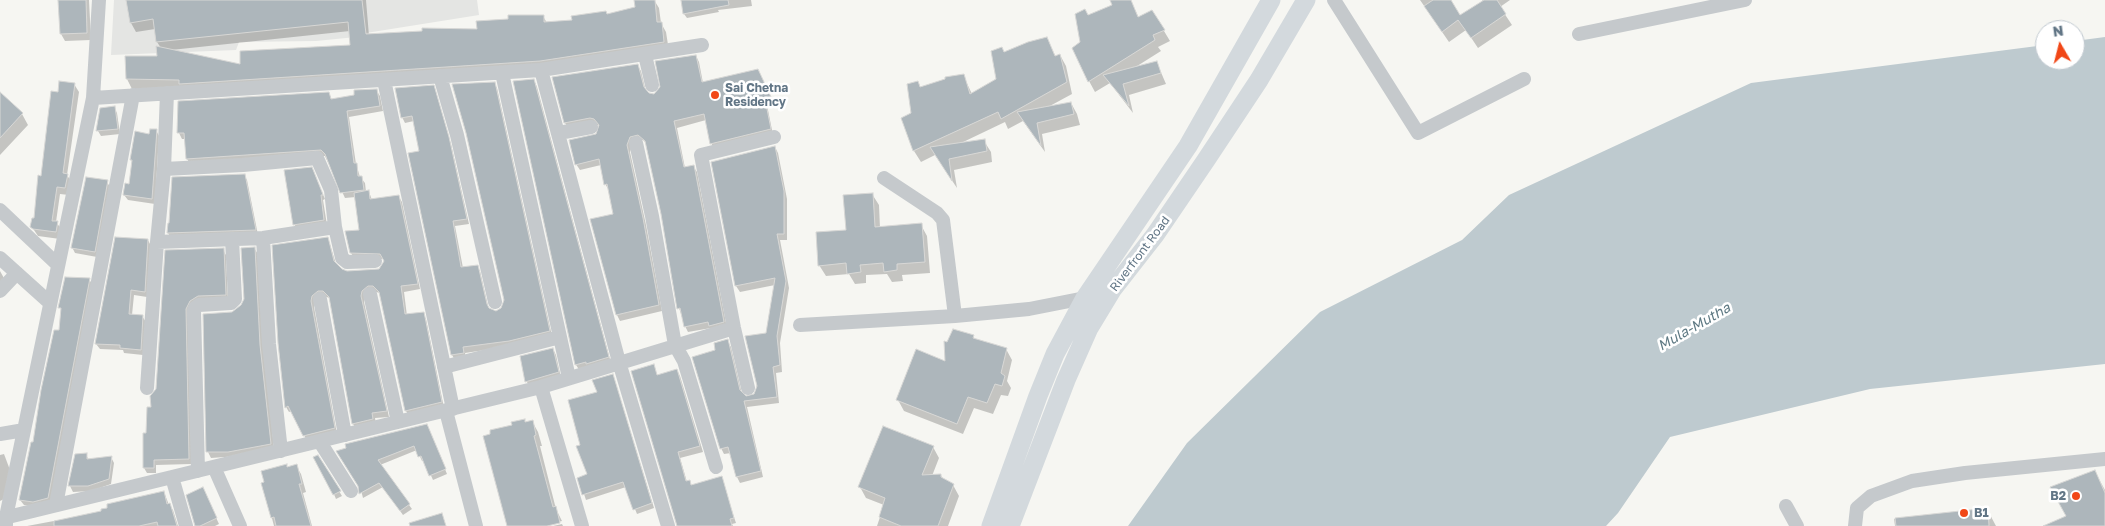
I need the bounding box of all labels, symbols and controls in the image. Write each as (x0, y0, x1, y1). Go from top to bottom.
north arrow (2035, 20, 2085, 70)
text: N (2052, 21, 2064, 40)
place label: Sai Chetna Residency (725, 81, 788, 109)
marker: Sai Chetna Residency (709, 89, 721, 101)
street label: Riverfront Road (1107, 214, 1173, 294)
water label: Mula-Mutha (1655, 300, 1733, 354)
place label: B2 (2050, 489, 2066, 503)
marker: B2 (2070, 490, 2082, 502)
place label: B1 (1974, 506, 1989, 520)
marker: B1 (1958, 507, 1970, 519)

